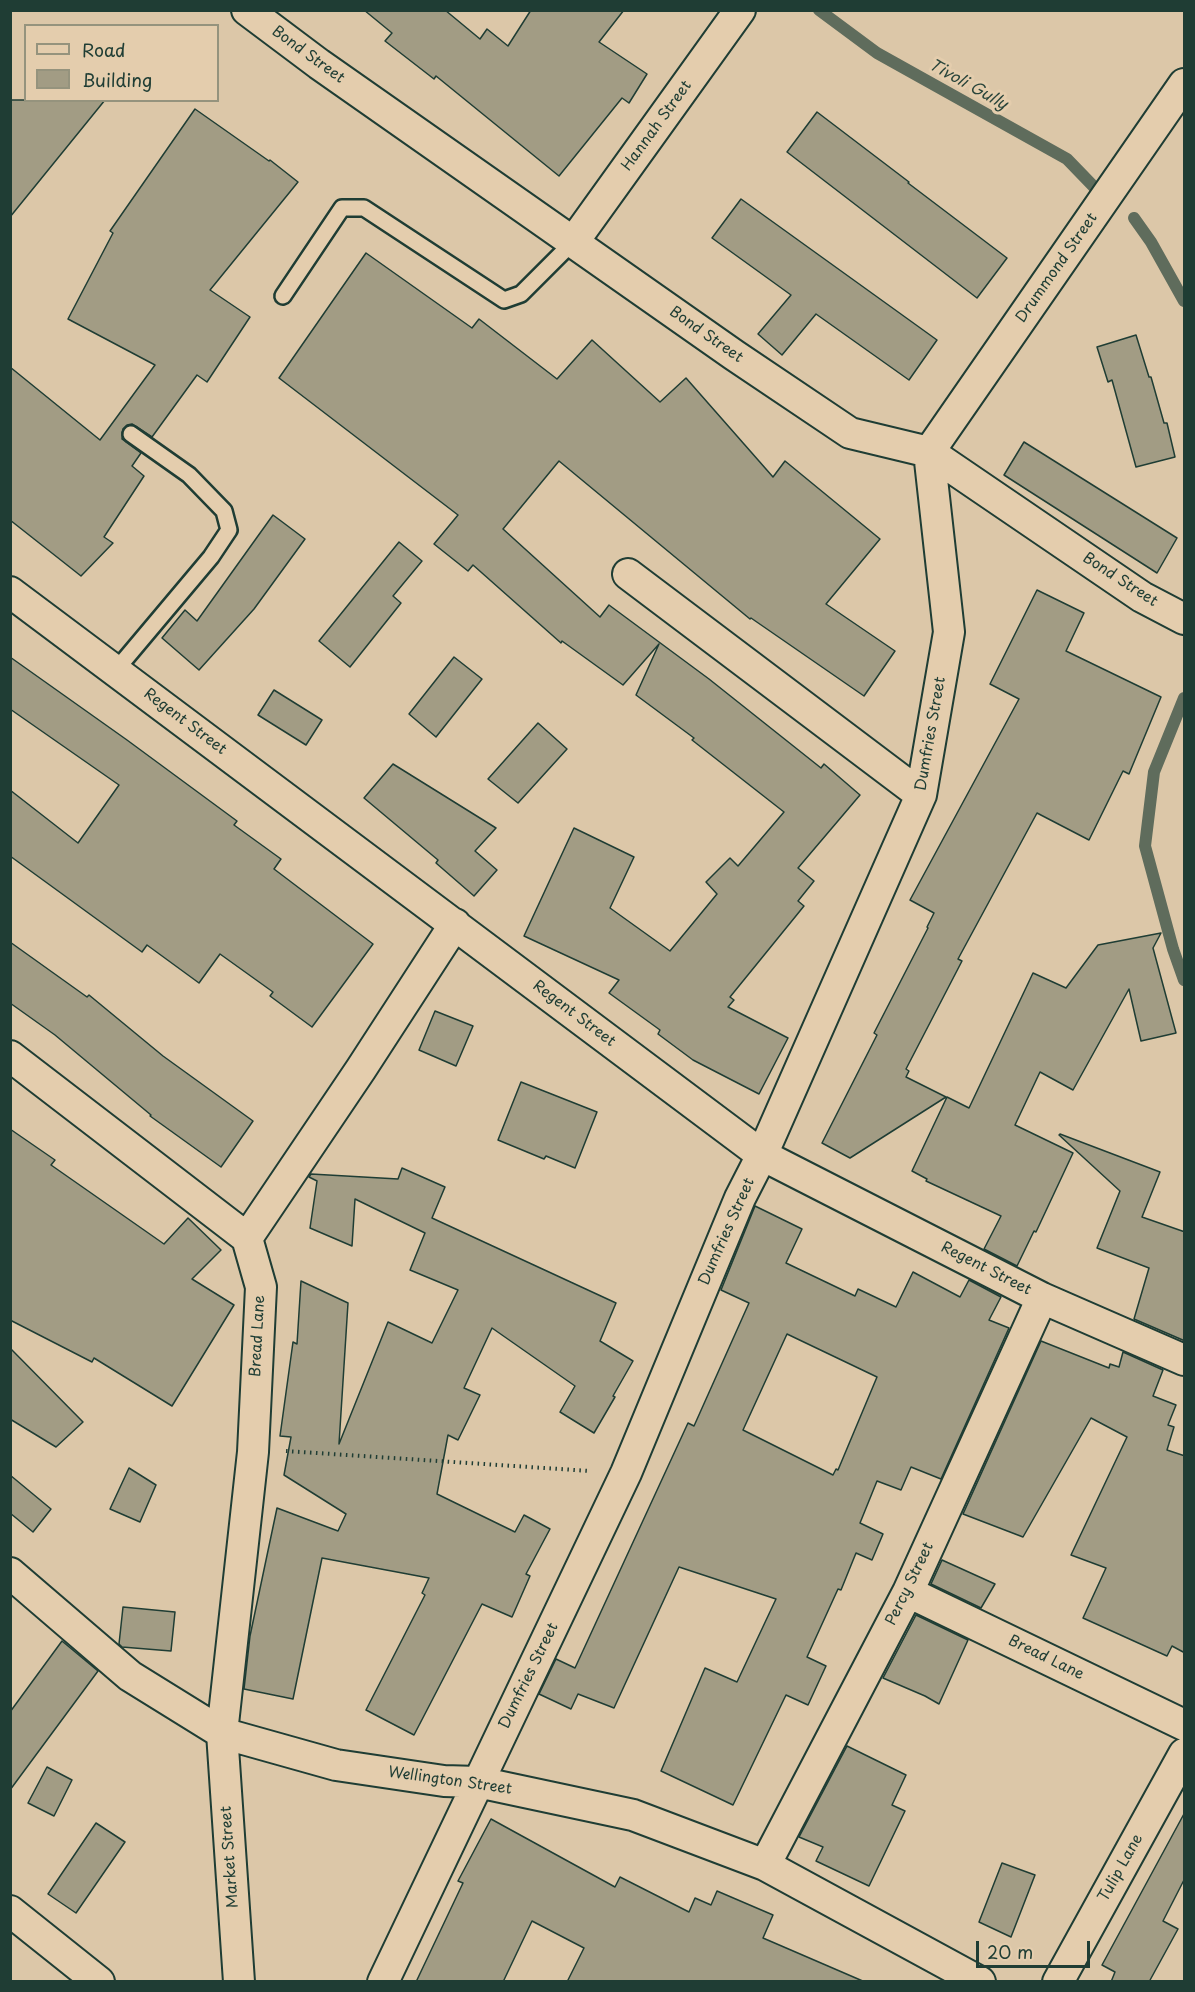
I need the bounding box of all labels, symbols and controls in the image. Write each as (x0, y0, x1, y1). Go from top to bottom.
street label: Bond Street (268, 23, 348, 87)
legend (24, 24, 219, 102)
text: Road (82, 36, 126, 63)
water label: Tivoli Gully (925, 56, 1011, 114)
text: Building (82, 66, 152, 93)
street label: Hannah Street (618, 77, 696, 175)
street label: Drummond Street (1012, 210, 1102, 326)
street label: Bond Street (666, 303, 746, 367)
street label: Bond Street (1079, 549, 1161, 611)
street label: Dumfries Street (912, 675, 950, 793)
street label: Regent Street (140, 685, 230, 759)
street label: Regent Street (529, 977, 619, 1051)
street label: Dumfries Street (695, 1175, 759, 1289)
street label: Regent Street (938, 1239, 1034, 1299)
street label: Bread Lane (247, 1295, 269, 1377)
street label: Percy Street (882, 1540, 938, 1628)
street label: Dumfries Street (496, 1620, 562, 1732)
street label: Bread Lane (1005, 1632, 1087, 1684)
street label: Wellington Street (387, 1763, 513, 1799)
street label: Market Street (217, 1805, 243, 1909)
street label: Tulip Lane (1095, 1831, 1147, 1905)
scale bar (979, 1929, 1093, 1967)
text: 20 m (987, 1938, 1033, 1965)

